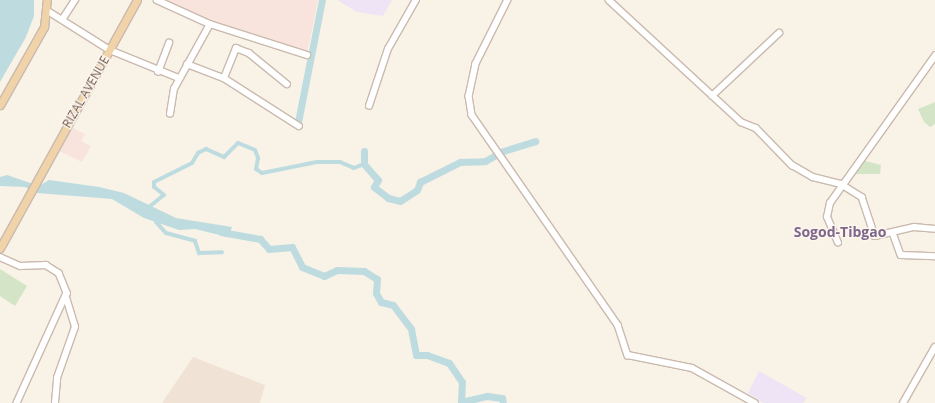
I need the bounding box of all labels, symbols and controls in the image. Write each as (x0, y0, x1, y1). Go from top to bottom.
street label: RIZAL AVENUE (60, 54, 112, 130)
district label: Sogod-Tibgao (794, 224, 886, 240)

